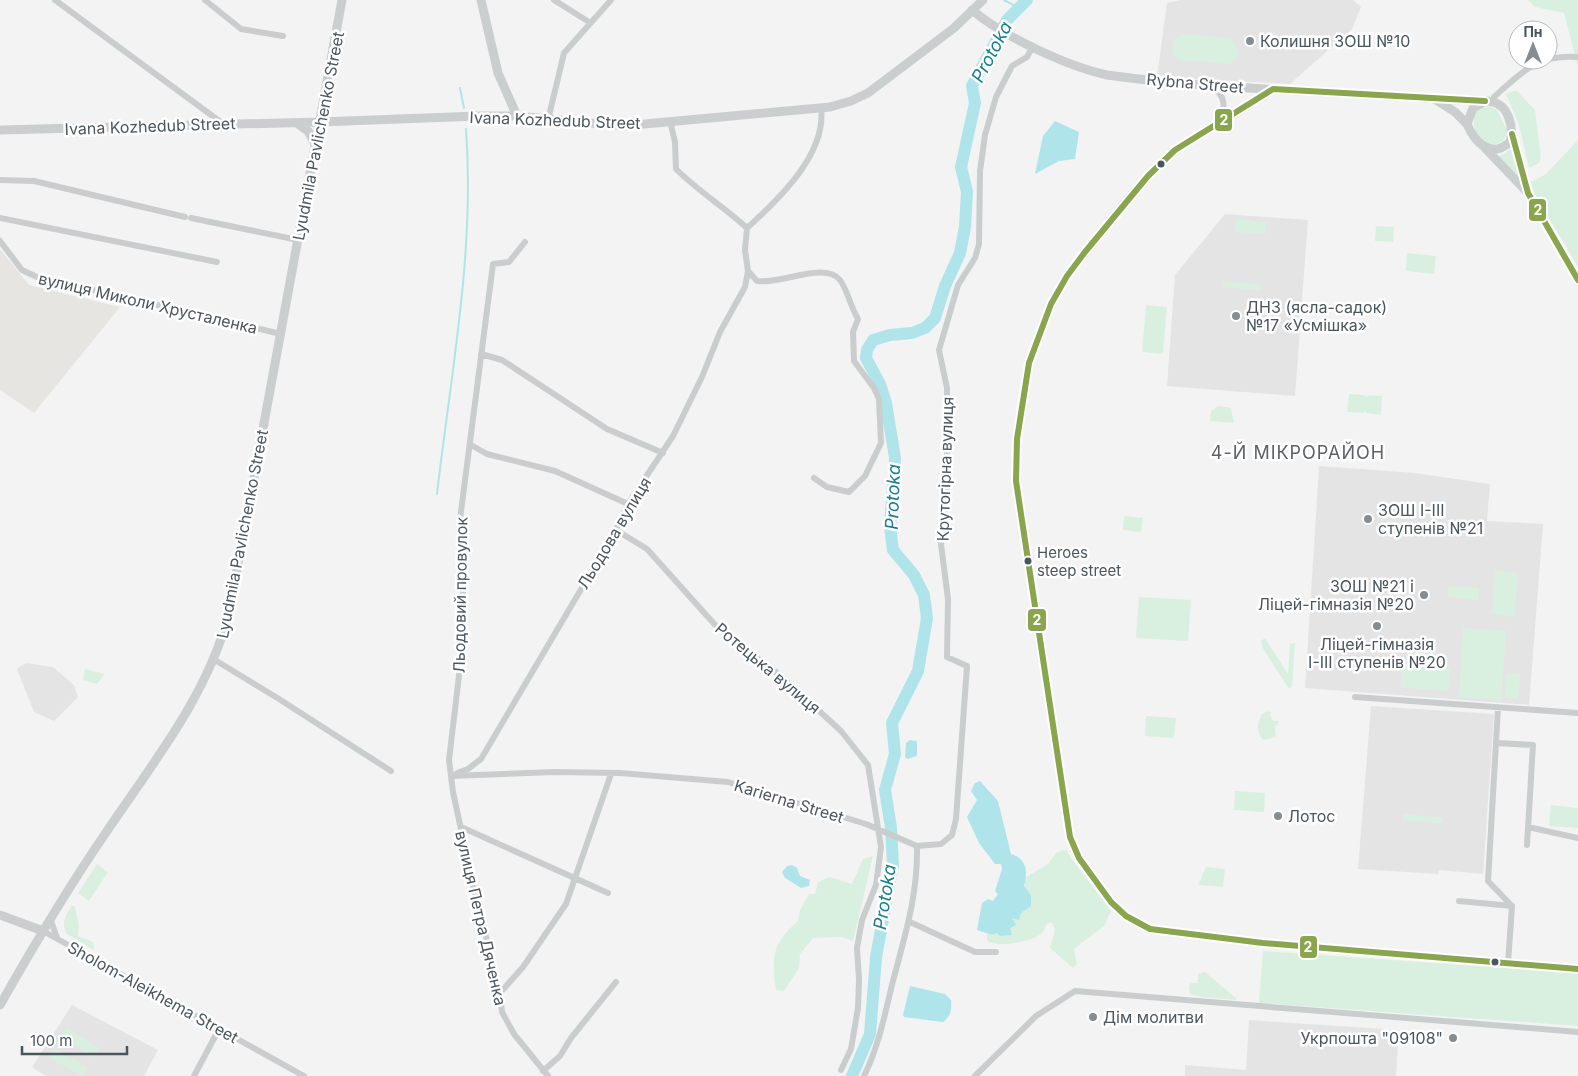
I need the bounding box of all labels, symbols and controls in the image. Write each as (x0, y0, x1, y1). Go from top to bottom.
water label: Protoka (967, 18, 1016, 86)
north arrow (1508, 20, 1558, 70)
text: Пн (1523, 23, 1543, 40)
street label: Lyudmila Pavlichenko Street (288, 30, 348, 242)
place label: Колишня ЗОШ №10 (1260, 31, 1410, 51)
marker: Колишня ЗОШ №10 (1244, 35, 1256, 47)
street label: Rybna Street (1146, 69, 1244, 97)
street label: Ivana Kozhedub Street (469, 107, 641, 133)
line badge: 2 (1214, 108, 1233, 132)
text: 2 (1220, 111, 1229, 128)
street label: Ivana Kozhedub Street (64, 113, 236, 139)
unlabelled marker (1156, 159, 1166, 169)
line badge: 2 (1528, 198, 1547, 222)
text: 2 (1534, 201, 1543, 218)
street label: вулиця Миколи Хрусталенка (37, 268, 259, 338)
place label: ДНЗ (ясла-садок) №17 «Усмішка» (1246, 297, 1387, 335)
marker: ДНЗ (ясла-садок) №17 «Усмішка» (1230, 310, 1242, 322)
street label: Крутогірна вулиця (932, 396, 958, 542)
street label: Lyudmila Pavlichenko Street (212, 428, 272, 640)
district label: 4-Й МІКРОРАЙОН (1211, 441, 1385, 463)
water label: Protoka (881, 464, 904, 530)
street label: Льодова вулиця (573, 473, 655, 593)
place label: ЗОШ І-ІІІ ступенів №21 (1378, 500, 1483, 538)
marker: ЗОШ І-ІІІ ступенів №21 (1362, 513, 1374, 525)
street label: Льодовий провулок (449, 516, 471, 673)
place label: Heroes steep street (1037, 543, 1121, 580)
marker: Heroes steep street (1023, 556, 1033, 566)
place label: ЗОШ №21 і Ліцей-гімназія №20 (1258, 576, 1414, 614)
marker: ЗОШ №21 і Ліцей-гімназія №20 (1418, 589, 1430, 601)
line badge: 2 (1027, 608, 1047, 632)
text: 2 (1033, 611, 1042, 628)
street label: Ротецька вулиця (711, 618, 825, 718)
marker: Ліцей-гімназія I-III ступенів №20 (1371, 620, 1383, 632)
place label: Ліцей-гімназія I-III ступенів №20 (1308, 634, 1446, 672)
street label: Karierna Street (732, 775, 846, 827)
place label: Лотос (1288, 806, 1335, 826)
marker: Лотос (1272, 810, 1284, 822)
street label: вулиця Петра Дяченка (451, 829, 511, 1007)
water label: Protoka (869, 863, 900, 931)
line badge: 2 (1299, 935, 1318, 959)
street label: Sholom-Aleikhema Street (64, 937, 242, 1047)
text: 2 (1304, 938, 1313, 955)
unlabelled marker (1490, 957, 1500, 967)
place label: Дім молитви (1103, 1007, 1204, 1027)
marker: Дім молитви (1087, 1011, 1099, 1023)
scale bar (22, 1024, 128, 1056)
place label: Укрпошта "09108" (1301, 1028, 1443, 1048)
text: 100 m (30, 1031, 72, 1050)
marker: Укрпошта "09108" (1447, 1032, 1459, 1044)

